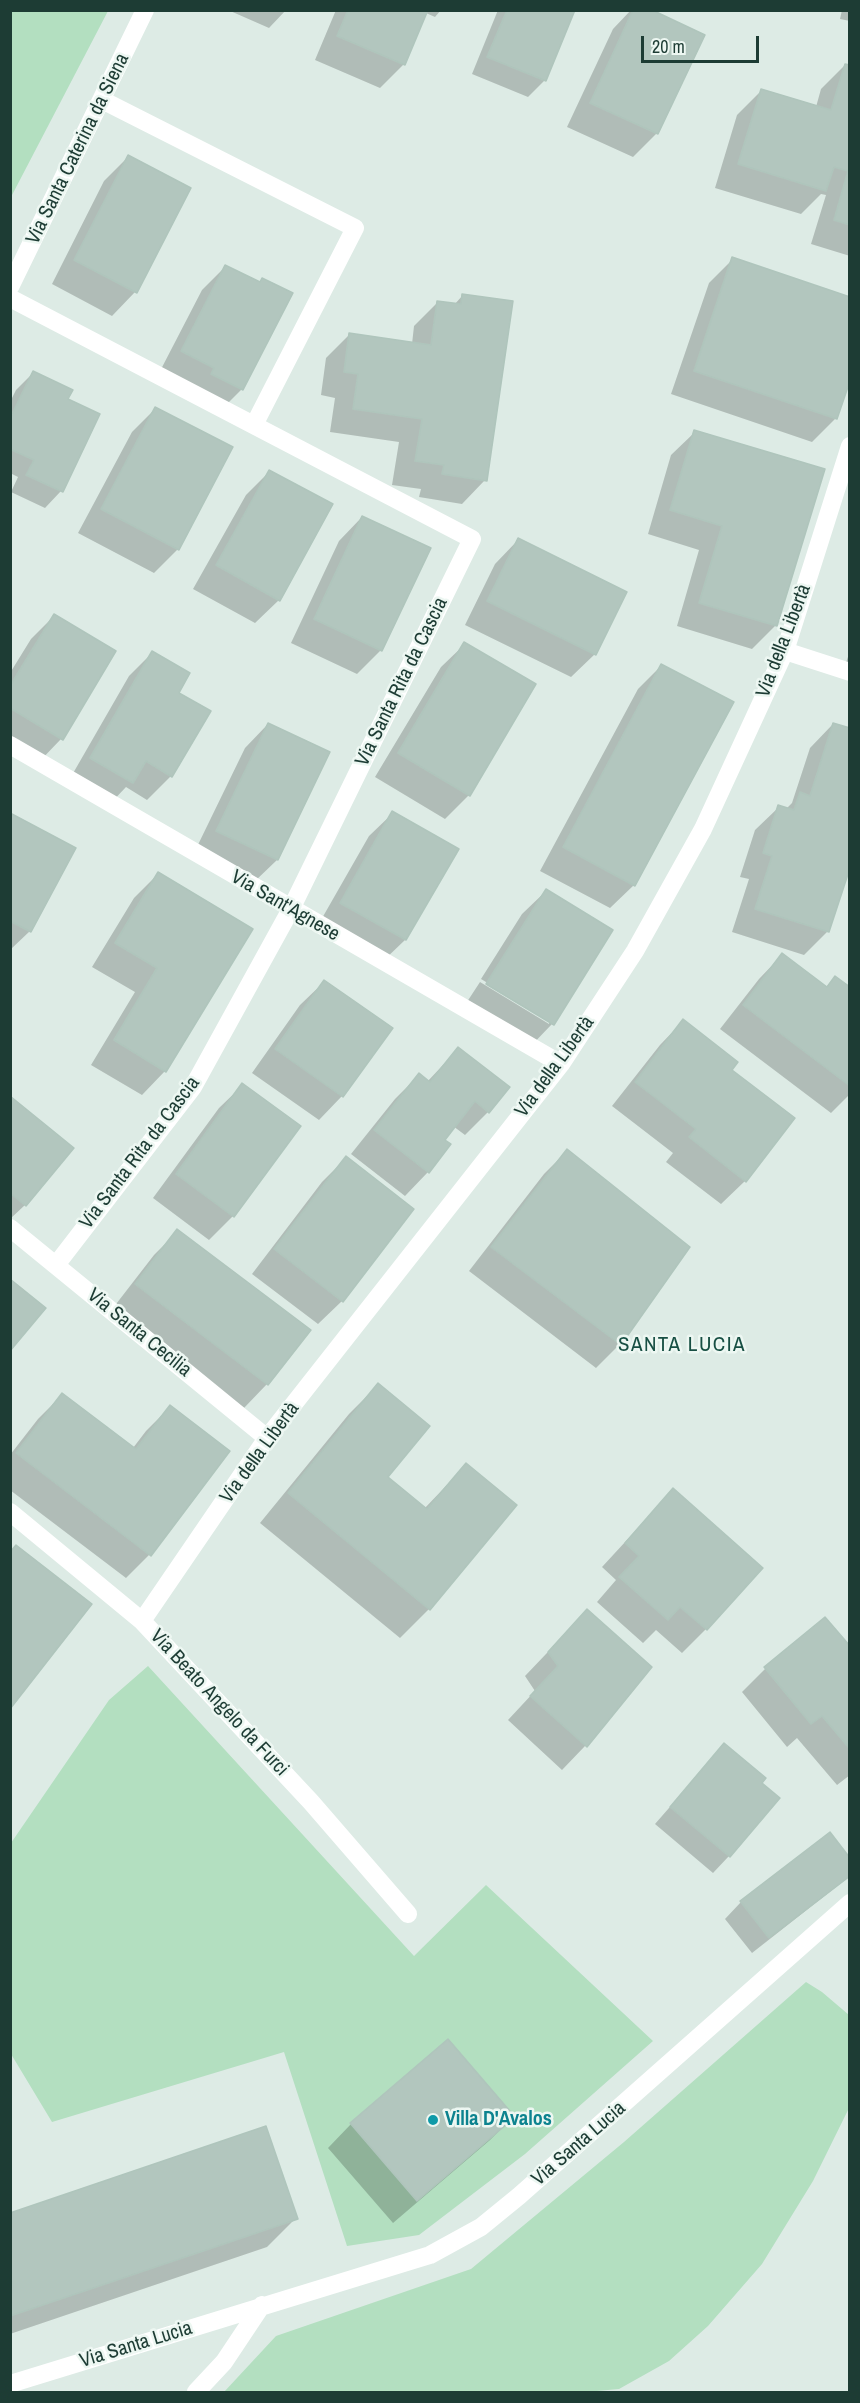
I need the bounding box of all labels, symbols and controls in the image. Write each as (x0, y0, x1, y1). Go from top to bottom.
scale bar (644, 24, 762, 62)
text: 20 m (652, 34, 685, 59)
street label: Via Santa Caterina da Siena (21, 50, 135, 248)
street label: Via della Libertà (751, 581, 817, 701)
street label: Via Santa Rita da Cascia (351, 594, 453, 770)
street label: Via Sant'Agnese (226, 865, 344, 947)
street label: Via della Libertà (510, 1012, 600, 1122)
street label: Via Santa Rita da Cascia (75, 1072, 205, 1234)
street label: Via Santa Cecilia (82, 1284, 196, 1382)
district label: SANTA LUCIA (618, 1332, 746, 1358)
street label: Via della Libertà (215, 1398, 305, 1508)
street label: Via Beato Angelo da Furci (145, 1625, 293, 1781)
street label: Via Santa Lucia (527, 2097, 631, 2191)
place label: Villa D'Avalos (445, 2108, 552, 2132)
marker: Villa D'Avalos (426, 2113, 440, 2127)
street label: Via Santa Lucia (77, 2317, 195, 2373)

